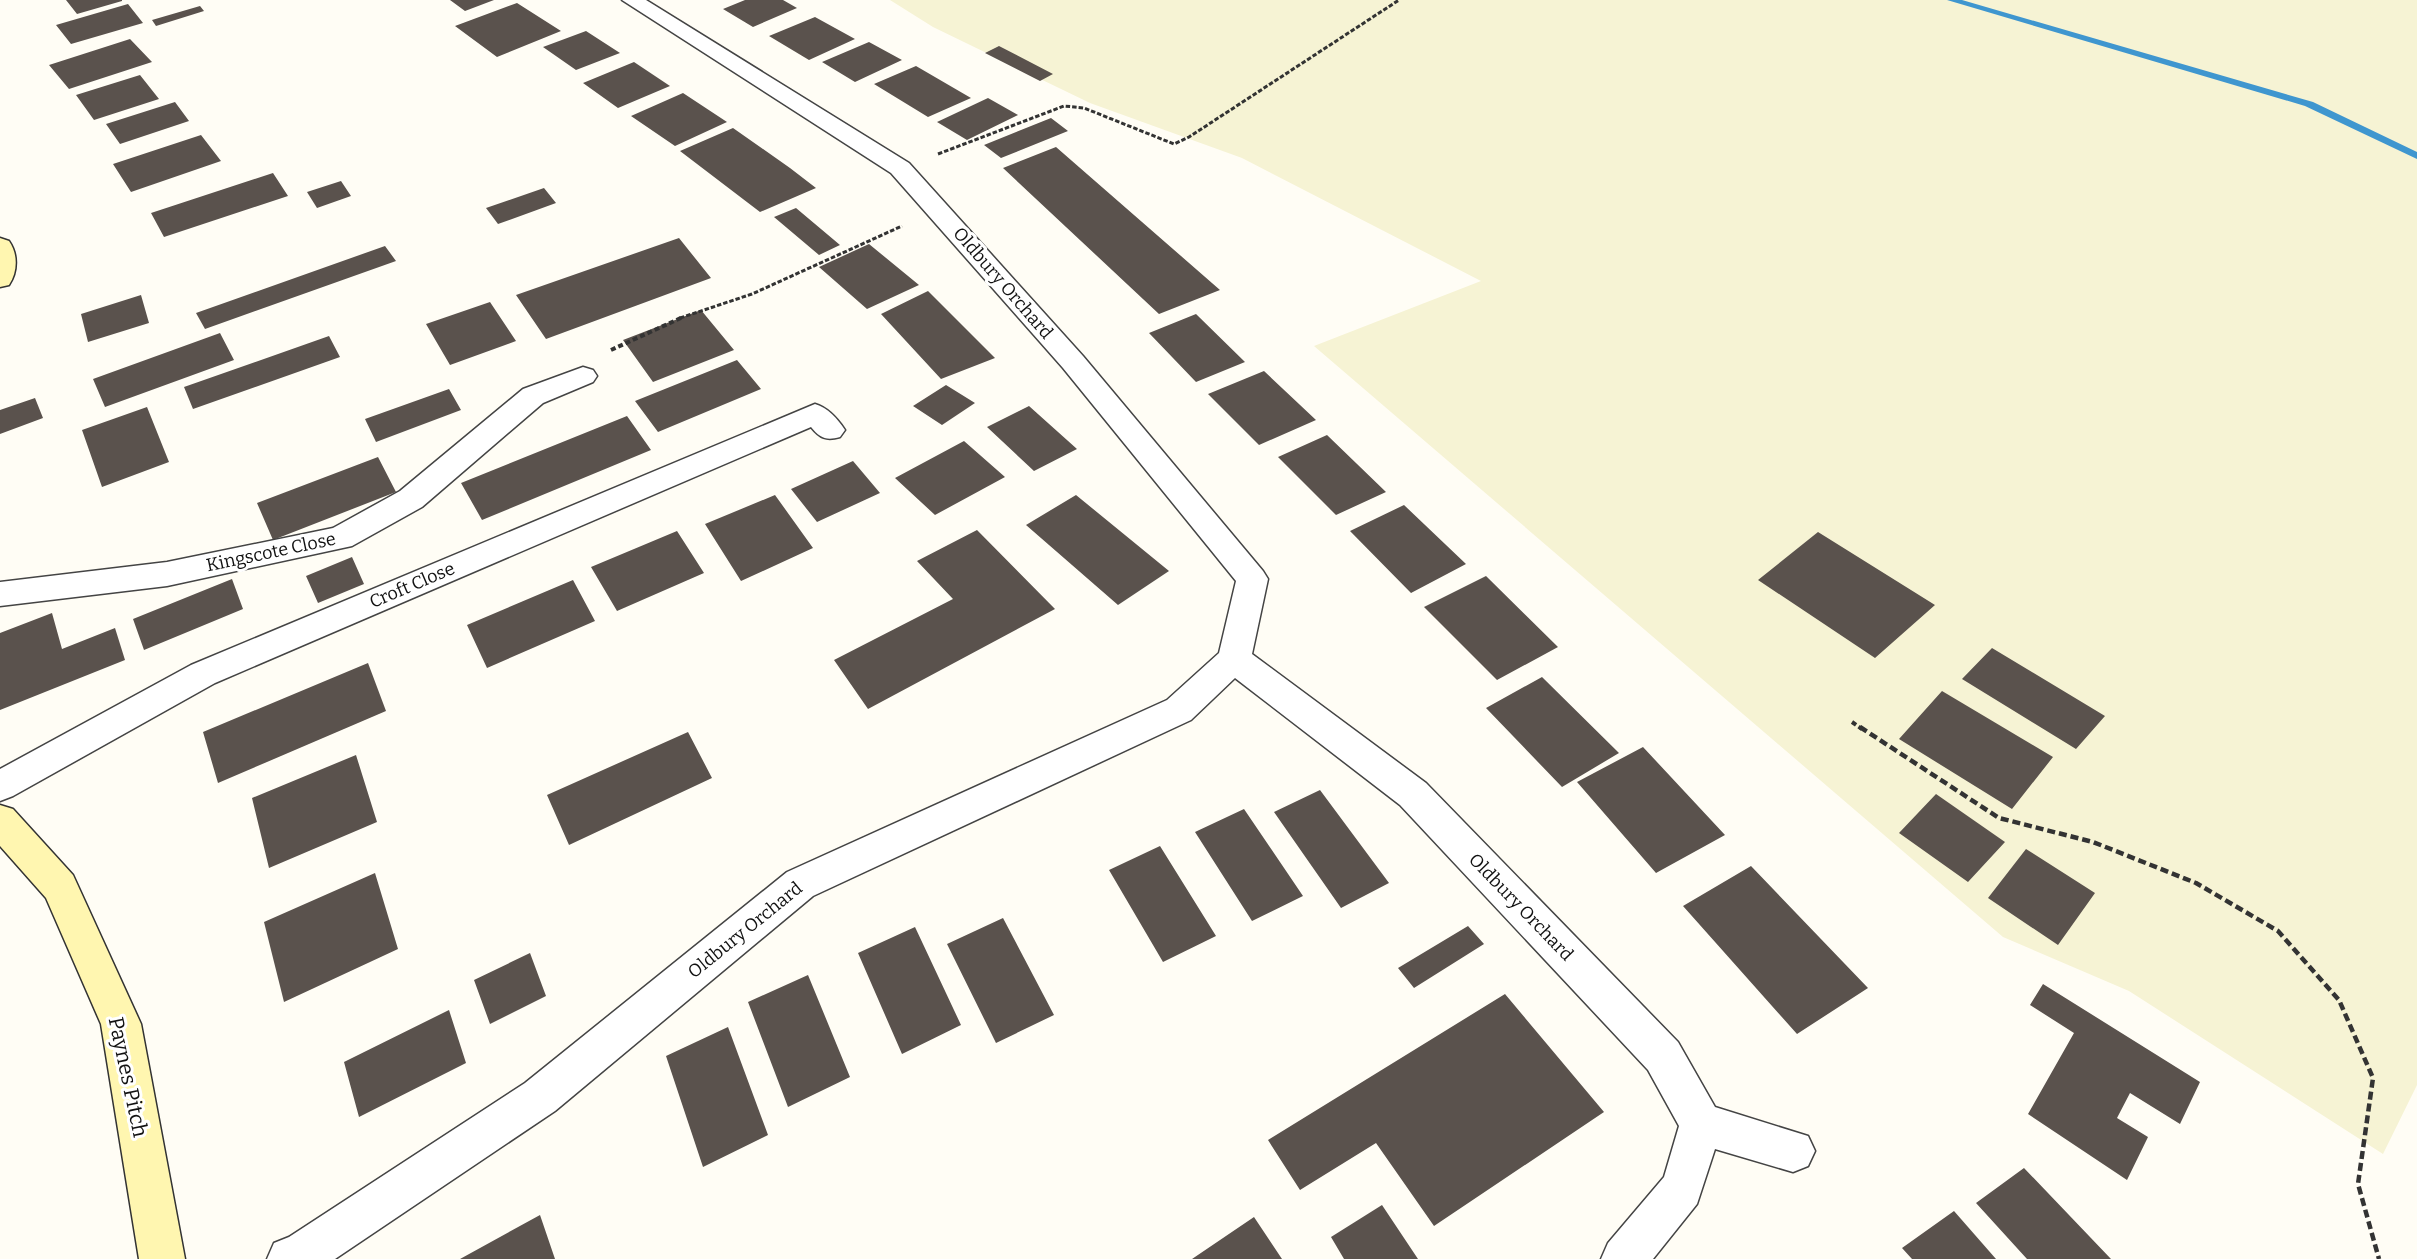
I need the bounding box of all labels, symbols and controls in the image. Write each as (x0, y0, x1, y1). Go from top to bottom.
street label: Oldbury Orchard (948, 223, 1058, 344)
street label: Kingscote Close (204, 528, 338, 576)
street label: Croft Close (366, 557, 458, 613)
street label: Oldbury Orchard (1464, 849, 1578, 966)
street label: Oldbury Orchard (683, 877, 807, 983)
street label: Paynes Pitch (103, 1015, 153, 1139)

